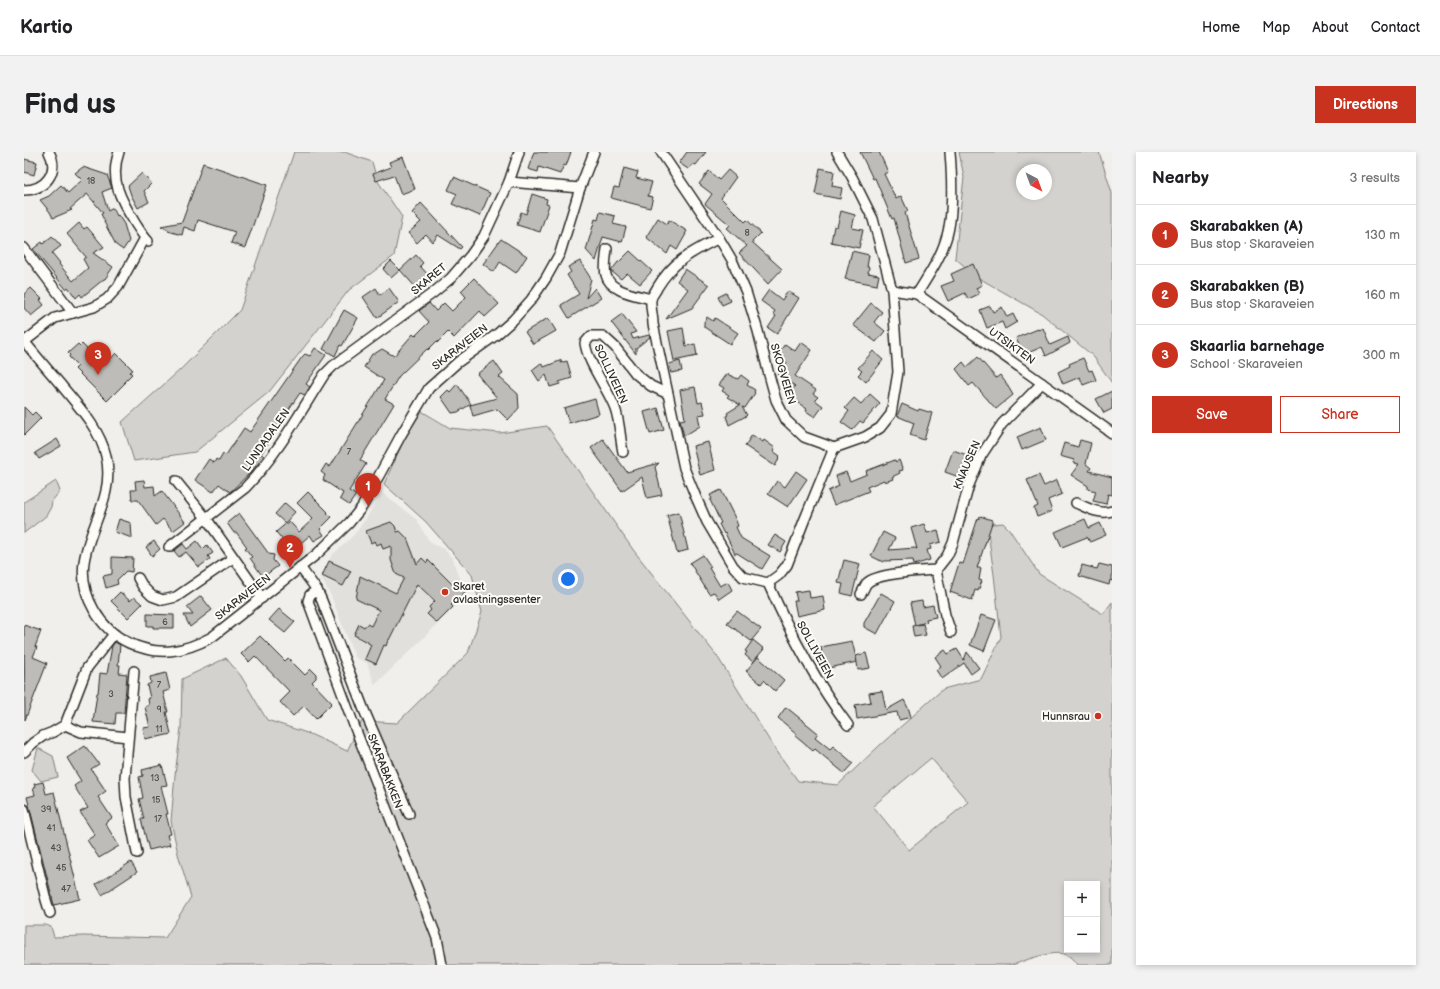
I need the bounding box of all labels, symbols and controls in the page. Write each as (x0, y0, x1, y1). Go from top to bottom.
text: Kartio (20, 16, 73, 39)
text: Home (1202, 19, 1240, 36)
text: Map (1262, 19, 1290, 36)
text: About (1312, 19, 1349, 36)
text: Contact (1371, 19, 1420, 36)
button: Directions (1315, 86, 1416, 123)
text: Find us (24, 88, 116, 121)
north arrow (1016, 164, 1052, 200)
text: Nearby (1152, 168, 1209, 188)
text: 3 results (1349, 170, 1400, 186)
house number: 18 (87, 176, 95, 187)
text: Skarabakken (A) (1190, 217, 1303, 236)
text: 1 (1162, 227, 1168, 243)
text: 130 m (1365, 227, 1400, 243)
house number: 8 (744, 228, 750, 239)
text: Bus stop · Skaraveien (1190, 236, 1314, 252)
street label: SKARET (409, 260, 450, 298)
text: Skarabakken (B) (1190, 277, 1305, 296)
text: 2 (1161, 287, 1169, 303)
text: 160 m (1365, 287, 1400, 303)
text: Bus stop · Skaraveien (1190, 296, 1314, 312)
street label: SKARAVEIEN (430, 321, 490, 373)
street label: UTSIKTEN (986, 325, 1038, 367)
text: Skaarlia barnehage (1190, 337, 1324, 356)
pin: 3 (85, 342, 111, 375)
street label: SOLLIVEIEN (592, 342, 630, 406)
street label: SKOGVEIEN (768, 342, 798, 406)
text: 3 (1161, 347, 1169, 363)
text: 300 m (1362, 347, 1400, 363)
text: School · Skaraveien (1190, 356, 1303, 372)
button: Save (1152, 396, 1272, 433)
button: Share (1280, 396, 1400, 433)
street label: LUNDADALEN (240, 406, 292, 474)
street label: KNAUSEN (951, 438, 983, 492)
house number: 7 (347, 447, 352, 458)
pin: 1 (355, 473, 381, 506)
pin: 2 (277, 535, 303, 568)
your location (558, 569, 578, 589)
street label: SKARAVEIEN (213, 571, 273, 623)
place label: Skaret avlastningssenter (453, 580, 541, 606)
marker: Skaret avlastningssenter (440, 587, 450, 597)
house number: 6 (162, 617, 168, 628)
street label: SOLLIVEIEN (794, 619, 836, 681)
house number: 7 (157, 680, 162, 691)
house number: 3 (108, 689, 114, 700)
house number: 9 (156, 704, 162, 715)
place label: Hunnsrau (1042, 710, 1090, 723)
marker: Hunnsrau (1093, 711, 1103, 721)
house number: 11 (156, 724, 162, 735)
street label: SKARABAKKEN (365, 732, 405, 810)
house number: 13 (150, 773, 160, 784)
house number: 15 (152, 795, 160, 806)
house number: 39 (41, 804, 51, 815)
house number: 17 (154, 814, 163, 825)
house number: 41 (47, 823, 55, 834)
house number: 43 (50, 843, 62, 854)
house number: 45 (56, 863, 66, 874)
map controls (1064, 881, 1100, 953)
button: + (1064, 881, 1100, 917)
house number: 47 (61, 884, 72, 895)
button: − (1064, 917, 1100, 953)

